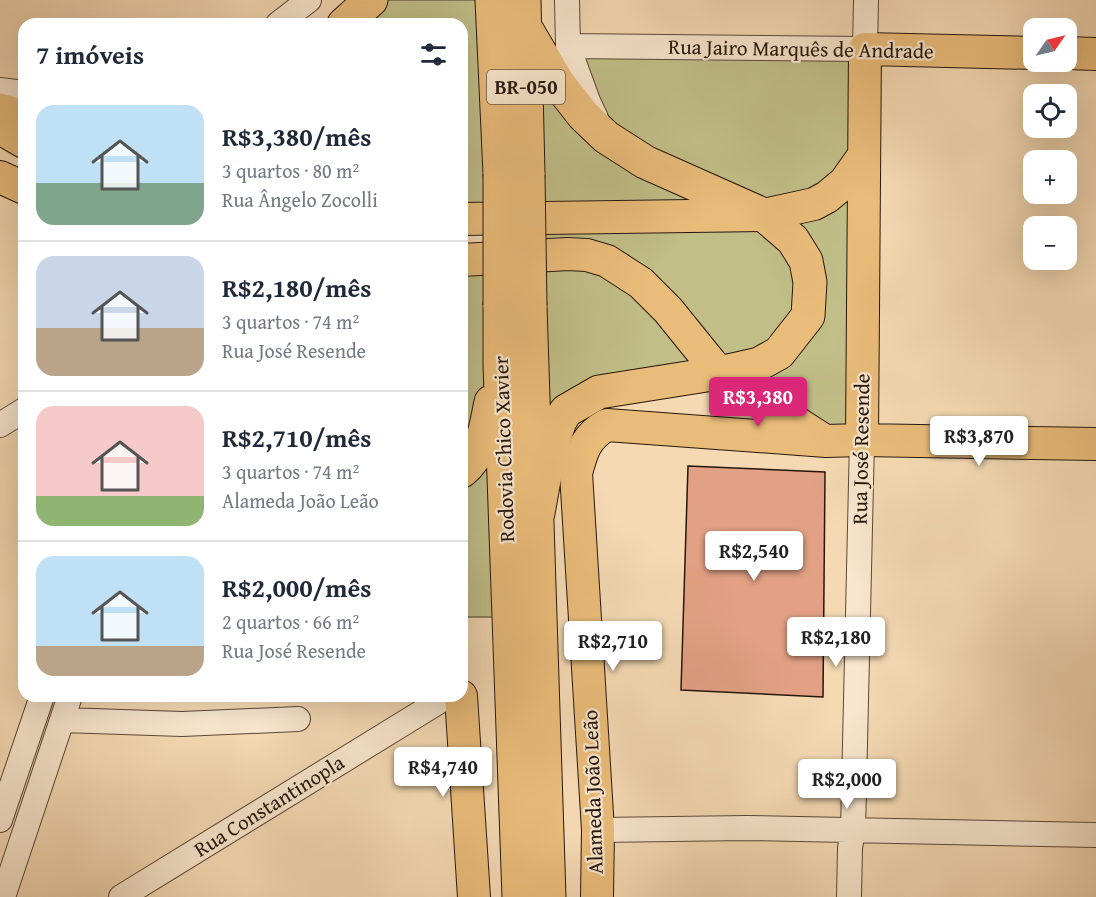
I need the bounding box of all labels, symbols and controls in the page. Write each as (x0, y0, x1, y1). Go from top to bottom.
north arrow (1023, 18, 1077, 72)
map controls (1023, 18, 1077, 270)
street label: Rua Jairo Marquês de Andrade (668, 31, 934, 66)
text: 7 imóveis (36, 35, 144, 74)
icon: filters (417, 38, 450, 71)
road number: BR-050 (487, 70, 565, 104)
button: locate (1023, 84, 1077, 138)
text: R$3,380/mês (222, 117, 371, 156)
icon: home (84, 129, 156, 201)
button: + (1023, 150, 1077, 204)
text: 3 quartos · 80 m² (222, 156, 359, 185)
text: Rua Ângelo Zocolli (222, 185, 378, 214)
button: − (1023, 216, 1077, 270)
text: R$2,180/mês (222, 268, 371, 307)
icon: home (84, 280, 156, 352)
text: 3 quartos · 74 m² (222, 307, 359, 336)
text: Rua José Resende (222, 336, 366, 365)
street label: Rodovia Chico Xavier (485, 355, 522, 543)
street label: Rua José Resende (844, 373, 877, 525)
pin: R$3,380 (703, 377, 813, 428)
text: R$3,380 (723, 382, 793, 411)
pin: R$3,870 (924, 416, 1034, 467)
text: R$2,710/mês (222, 418, 371, 457)
text: R$3,870 (944, 421, 1014, 450)
icon: home (84, 430, 156, 502)
text: 3 quartos · 74 m² (222, 457, 359, 486)
text: Alameda João Leão (222, 486, 379, 515)
pin: R$2,540 (699, 531, 809, 582)
text: R$2,540 (719, 536, 789, 565)
text: R$2,000/mês (222, 568, 371, 607)
icon: home (84, 580, 156, 652)
text: 2 quartos · 66 m² (222, 607, 359, 636)
pin: R$2,180 (781, 617, 891, 668)
pin: R$2,710 (558, 621, 668, 672)
text: R$2,180 (801, 622, 871, 651)
text: R$2,710 (578, 626, 648, 655)
text: Rua José Resende (222, 636, 366, 665)
street label: Alameda João Leão (574, 709, 611, 875)
street label: Rua Constantinopla (187, 747, 350, 864)
pin: R$4,740 (388, 747, 498, 798)
text: R$4,740 (408, 752, 478, 781)
pin: R$2,000 (792, 759, 902, 810)
text: R$2,000 (812, 764, 882, 793)

